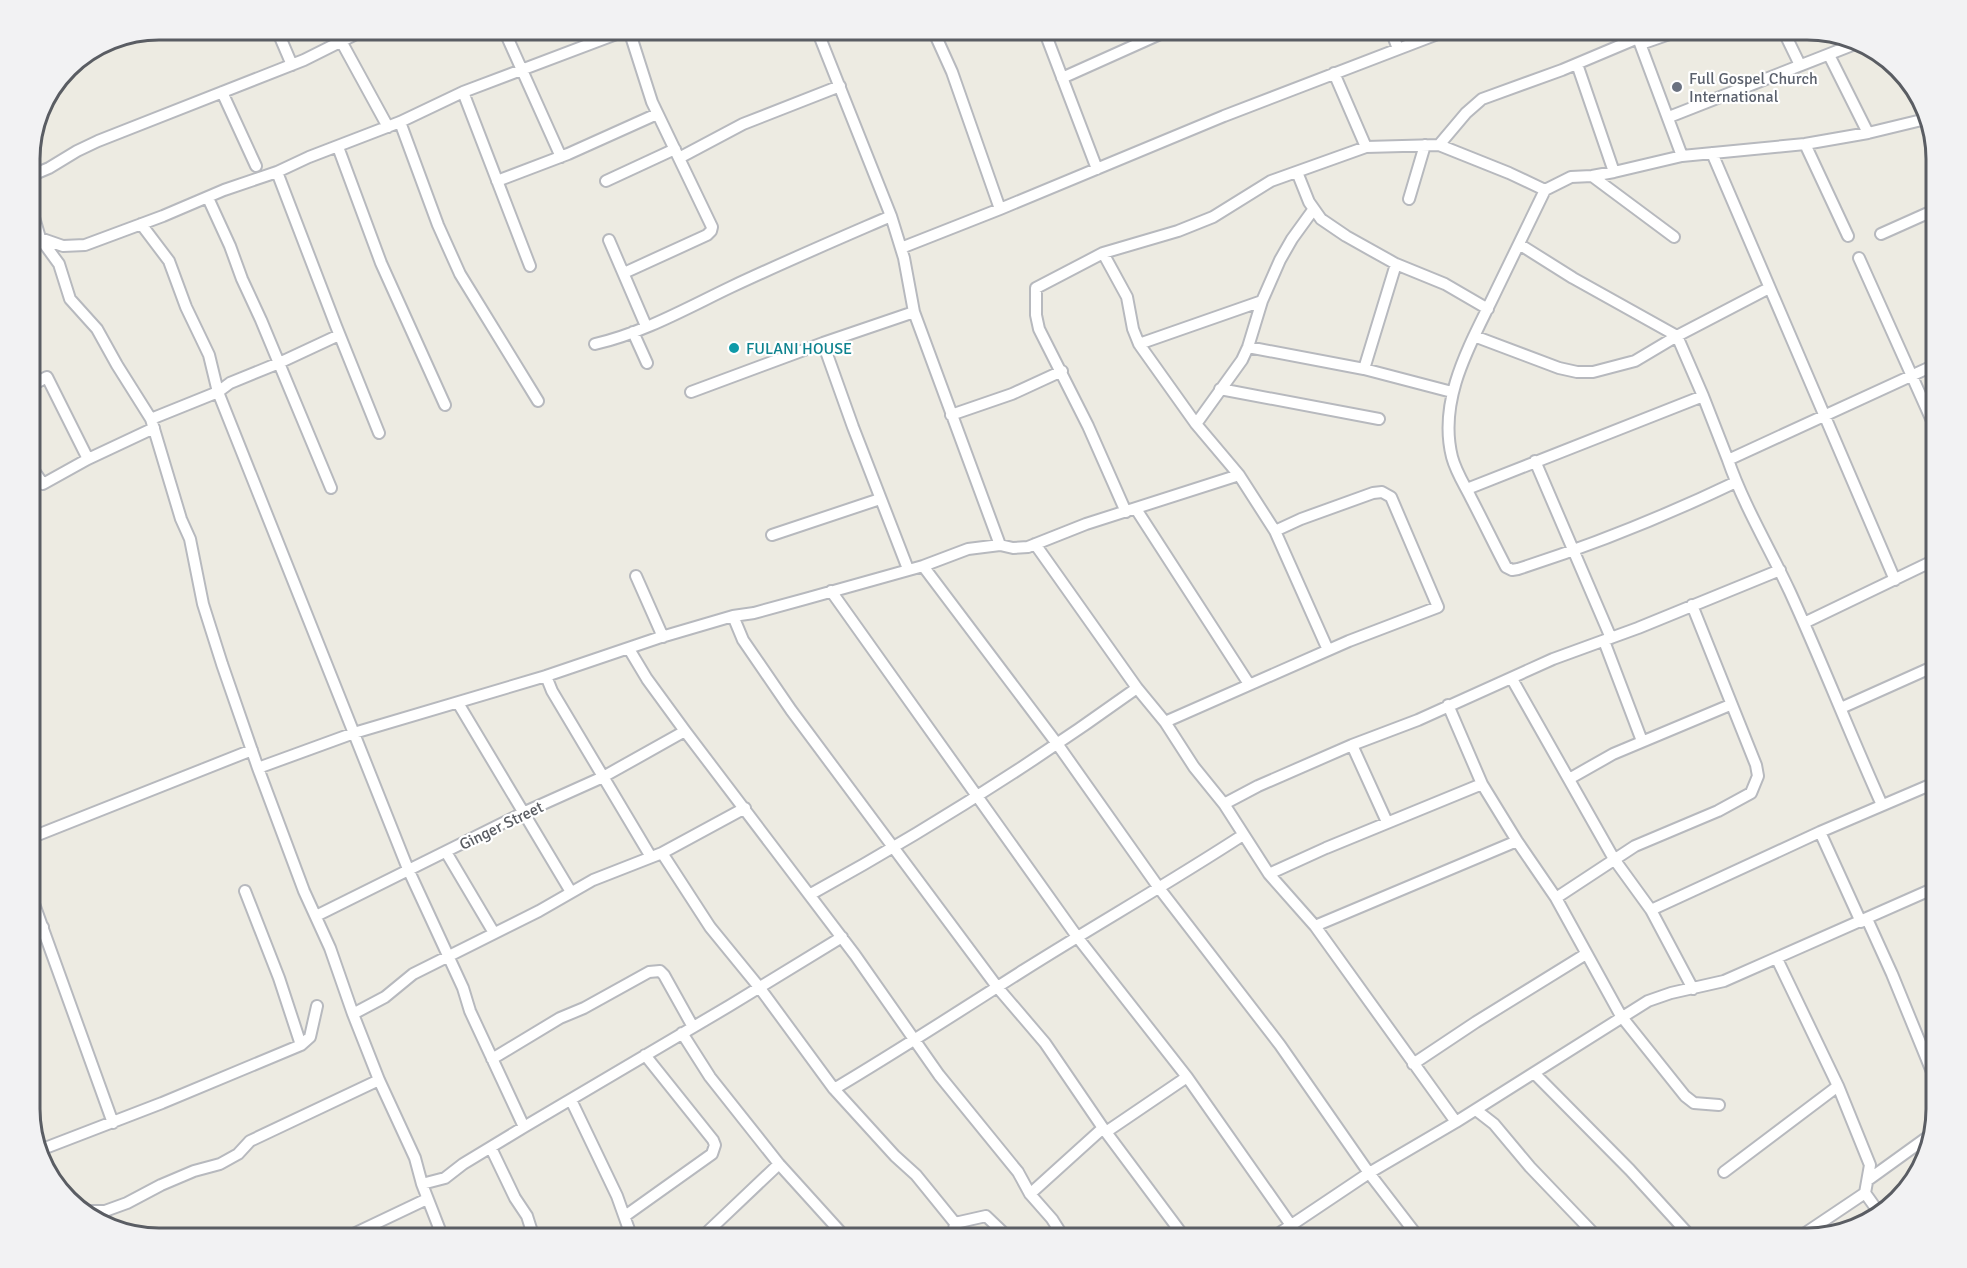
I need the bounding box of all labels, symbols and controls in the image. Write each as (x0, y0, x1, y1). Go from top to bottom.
place label: Full Gospel Church International (1689, 69, 1818, 107)
marker: Full Gospel Church International (1670, 80, 1684, 94)
place label: FULANI HOUSE (746, 339, 852, 359)
marker: FULANI HOUSE (727, 341, 741, 355)
street label: Ginger Street (456, 797, 547, 855)

